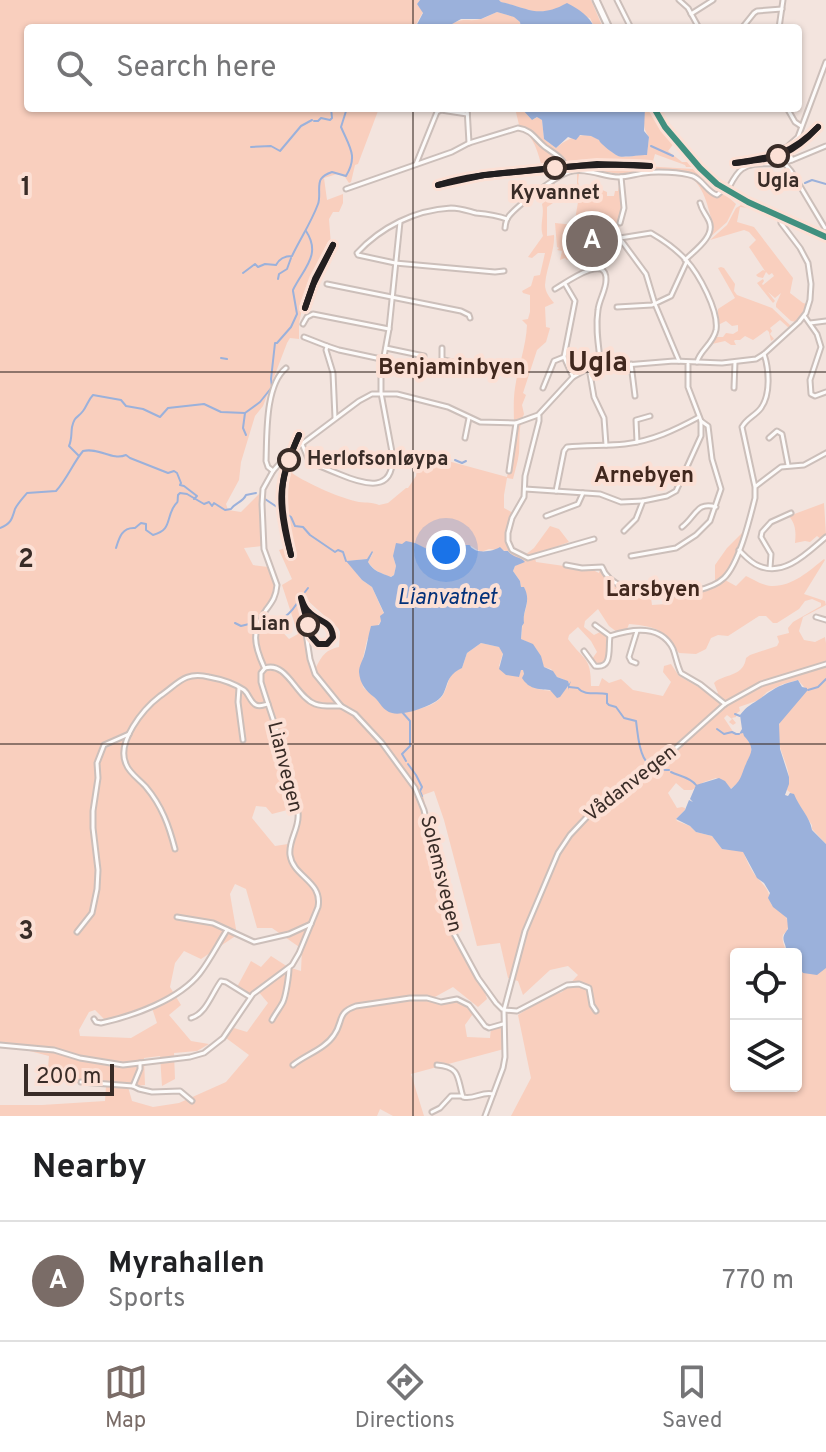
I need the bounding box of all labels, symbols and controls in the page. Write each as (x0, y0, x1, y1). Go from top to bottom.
search box (24, 24, 802, 112)
icon: search (52, 46, 96, 90)
text: Search here (116, 50, 276, 87)
marker: Ugla (767, 145, 789, 167)
marker: Kyvannet (544, 157, 566, 179)
place label: Ugla (757, 169, 799, 195)
text: 1 (21, 172, 31, 205)
place label: Kyvannet (510, 181, 600, 207)
pin: A (566, 211, 618, 271)
district label: Ugla (568, 346, 628, 382)
district label: Benjaminbyen (378, 355, 526, 382)
place label: Herlofsonløypa (307, 447, 448, 473)
marker: Herlofsonløypa (278, 449, 300, 471)
district label: Arnebyen (594, 463, 694, 490)
your location (426, 530, 466, 570)
text: 2 (18, 544, 34, 577)
district label: Larsbyen (606, 577, 700, 604)
water label: Lianvatnet (397, 585, 498, 612)
place label: Lian (250, 612, 290, 638)
marker: Lian (297, 614, 319, 636)
street label: Lianvegen (260, 719, 308, 815)
street label: Vådanvegen (580, 740, 682, 828)
street label: Solemsvegen (413, 813, 467, 935)
text: 3 (18, 916, 34, 949)
map controls (730, 948, 802, 1092)
button: locate (730, 948, 802, 1020)
button: layers (730, 1020, 802, 1092)
scale bar (24, 1060, 114, 1096)
text: 200 m (36, 1064, 101, 1091)
text: Nearby (32, 1147, 147, 1190)
text: Myrahallen (108, 1246, 265, 1283)
text: A (49, 1265, 67, 1298)
text: 770 m (722, 1265, 794, 1298)
text: Sports (108, 1283, 185, 1316)
tab: Map (104, 1360, 148, 1435)
tab: Directions (355, 1360, 455, 1435)
tab: Saved (662, 1360, 722, 1435)

